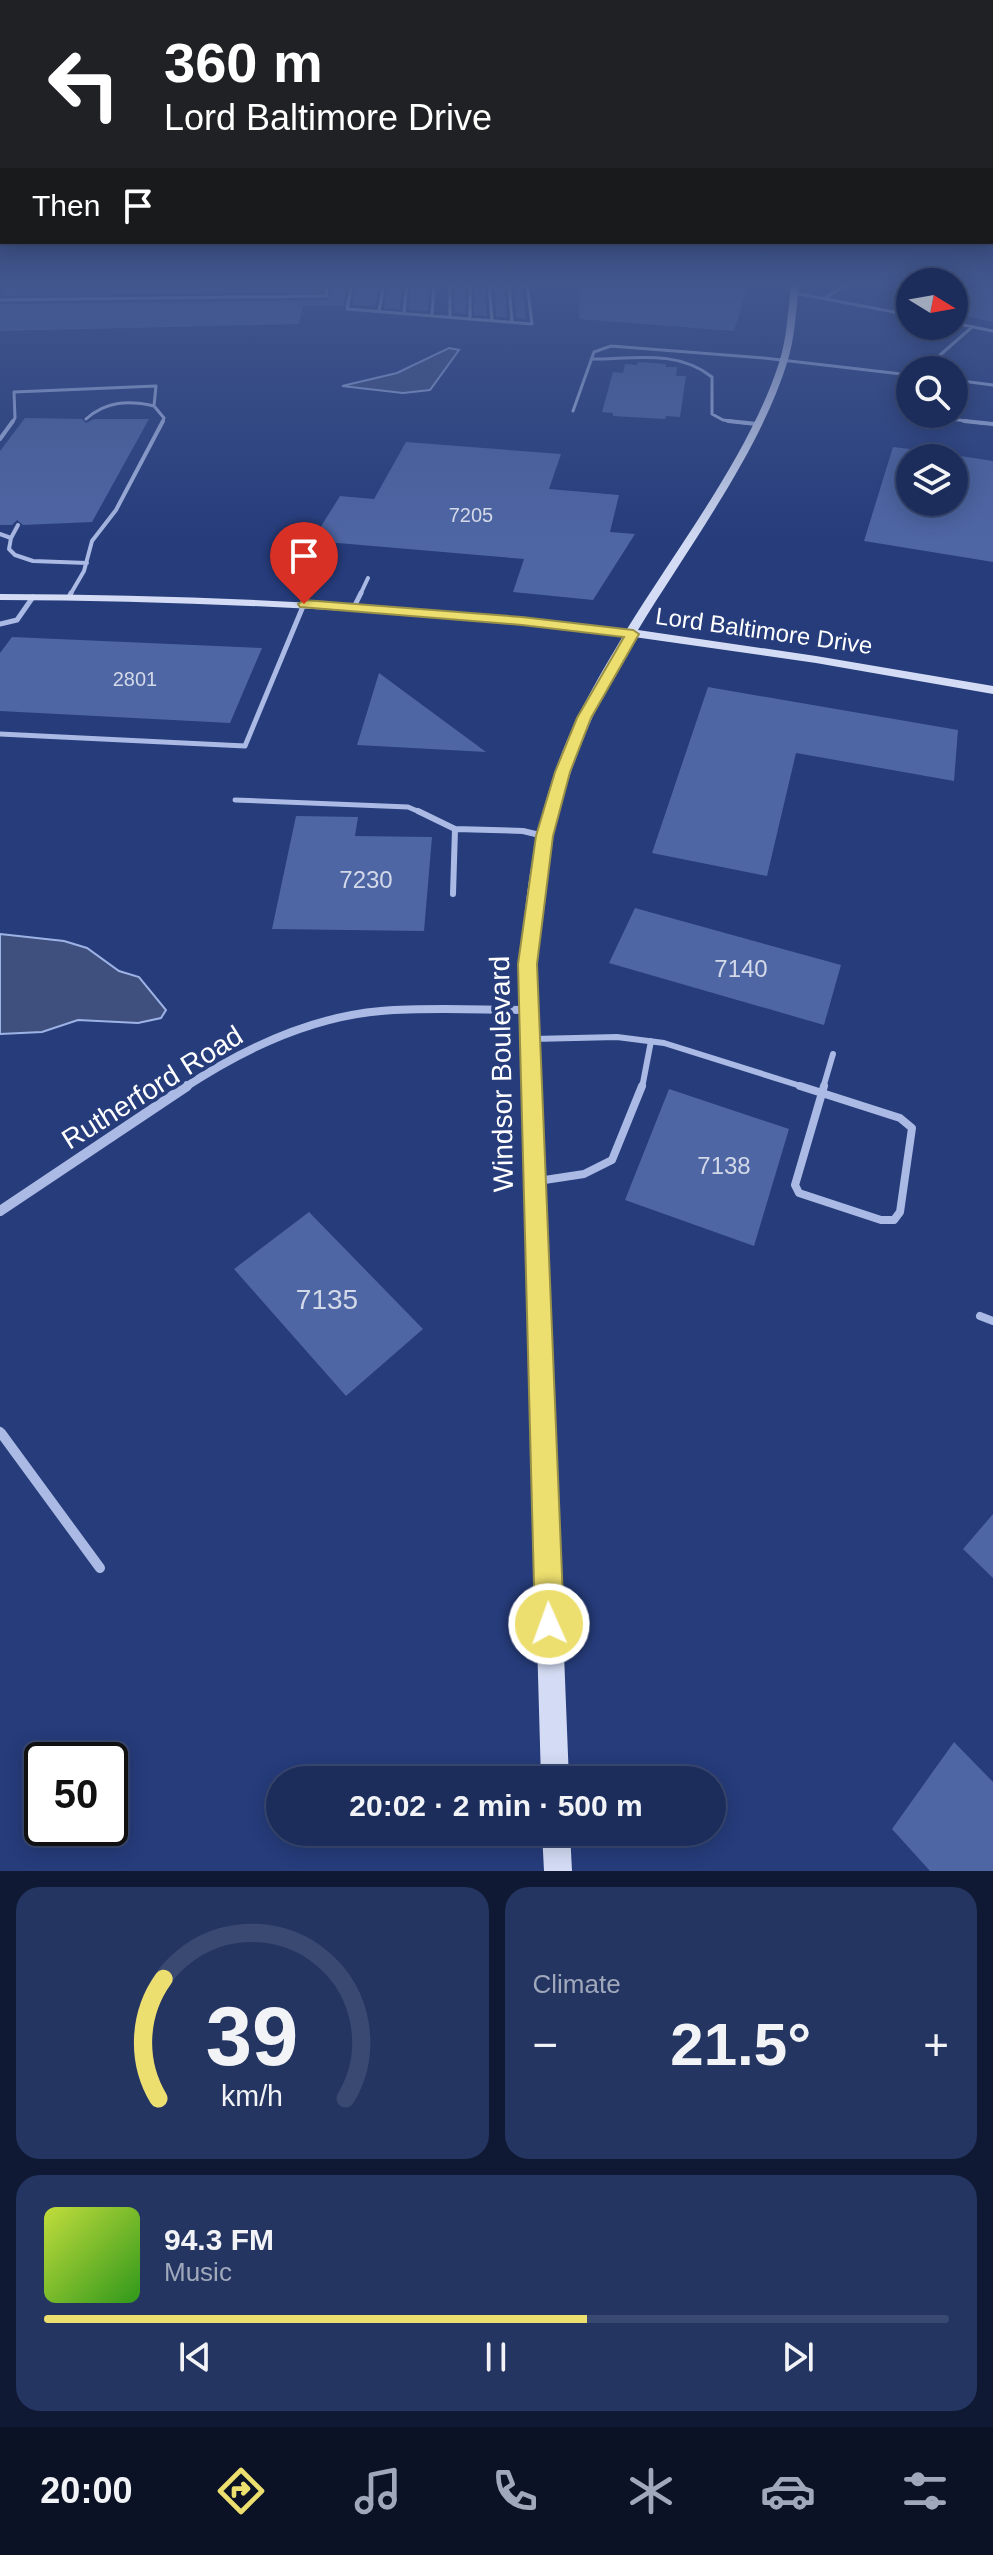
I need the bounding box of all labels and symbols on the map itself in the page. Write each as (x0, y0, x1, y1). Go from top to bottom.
north arrow (896, 268, 968, 340)
house number: 7205 (449, 504, 493, 526)
pin (270, 522, 338, 604)
street label: Lord Baltimore Drive (654, 602, 874, 659)
house number: 2801 (113, 668, 157, 690)
house number: 7230 (339, 866, 393, 893)
street label: Windsor Boulevard (484, 955, 519, 1193)
house number: 7140 (714, 955, 768, 982)
street label: Rutherford Road (56, 1019, 248, 1155)
house number: 7138 (697, 1152, 751, 1179)
house number: 7135 (296, 1284, 358, 1315)
position arrow (507, 1582, 591, 1666)
speed limit sign: 50 (24, 1742, 128, 1846)

